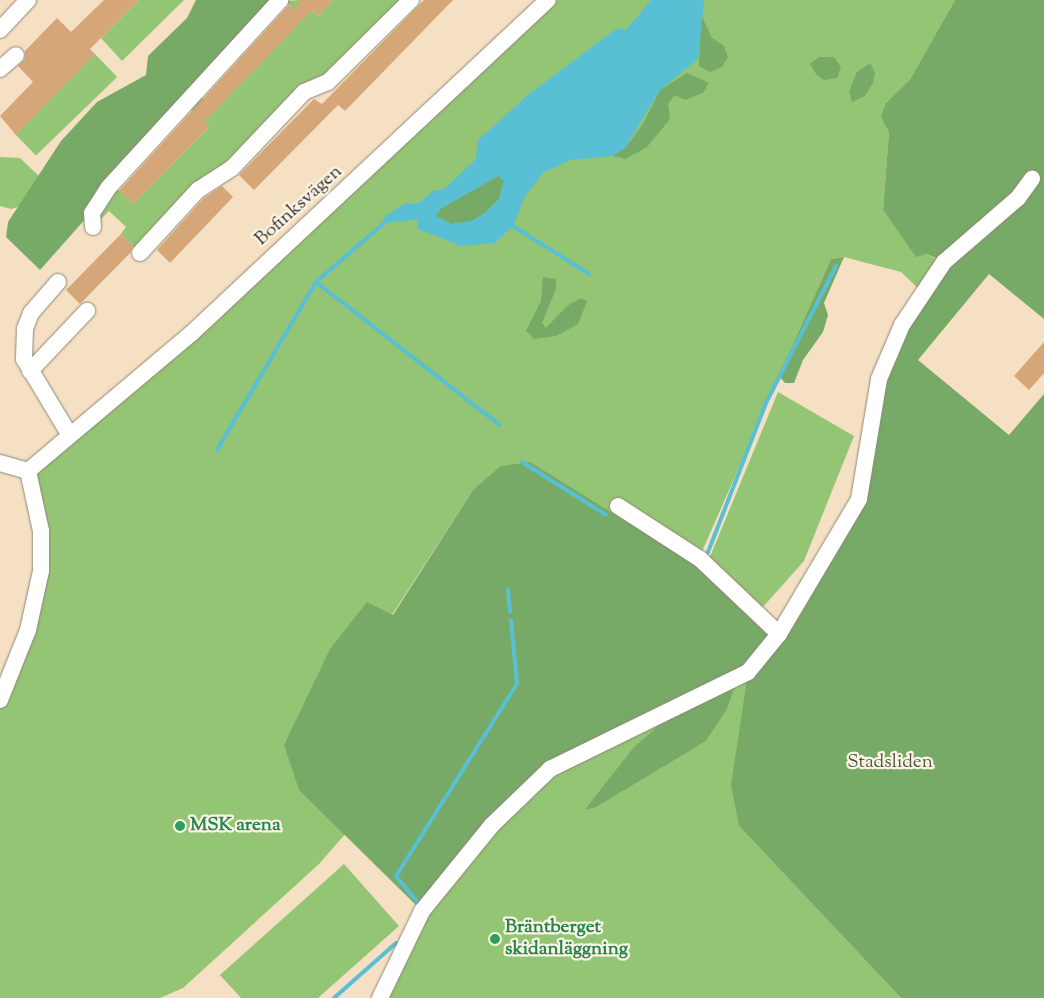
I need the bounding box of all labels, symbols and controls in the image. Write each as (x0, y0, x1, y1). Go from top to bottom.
street label: Bofinksvägen (251, 161, 347, 251)
park label: Stadsliden (847, 752, 933, 774)
place label: MSK arena (190, 815, 281, 837)
marker: MSK arena (174, 820, 186, 832)
place label: Bräntberget skidanläggning (505, 917, 628, 961)
marker: Bräntberget skidanläggning (489, 933, 501, 945)

